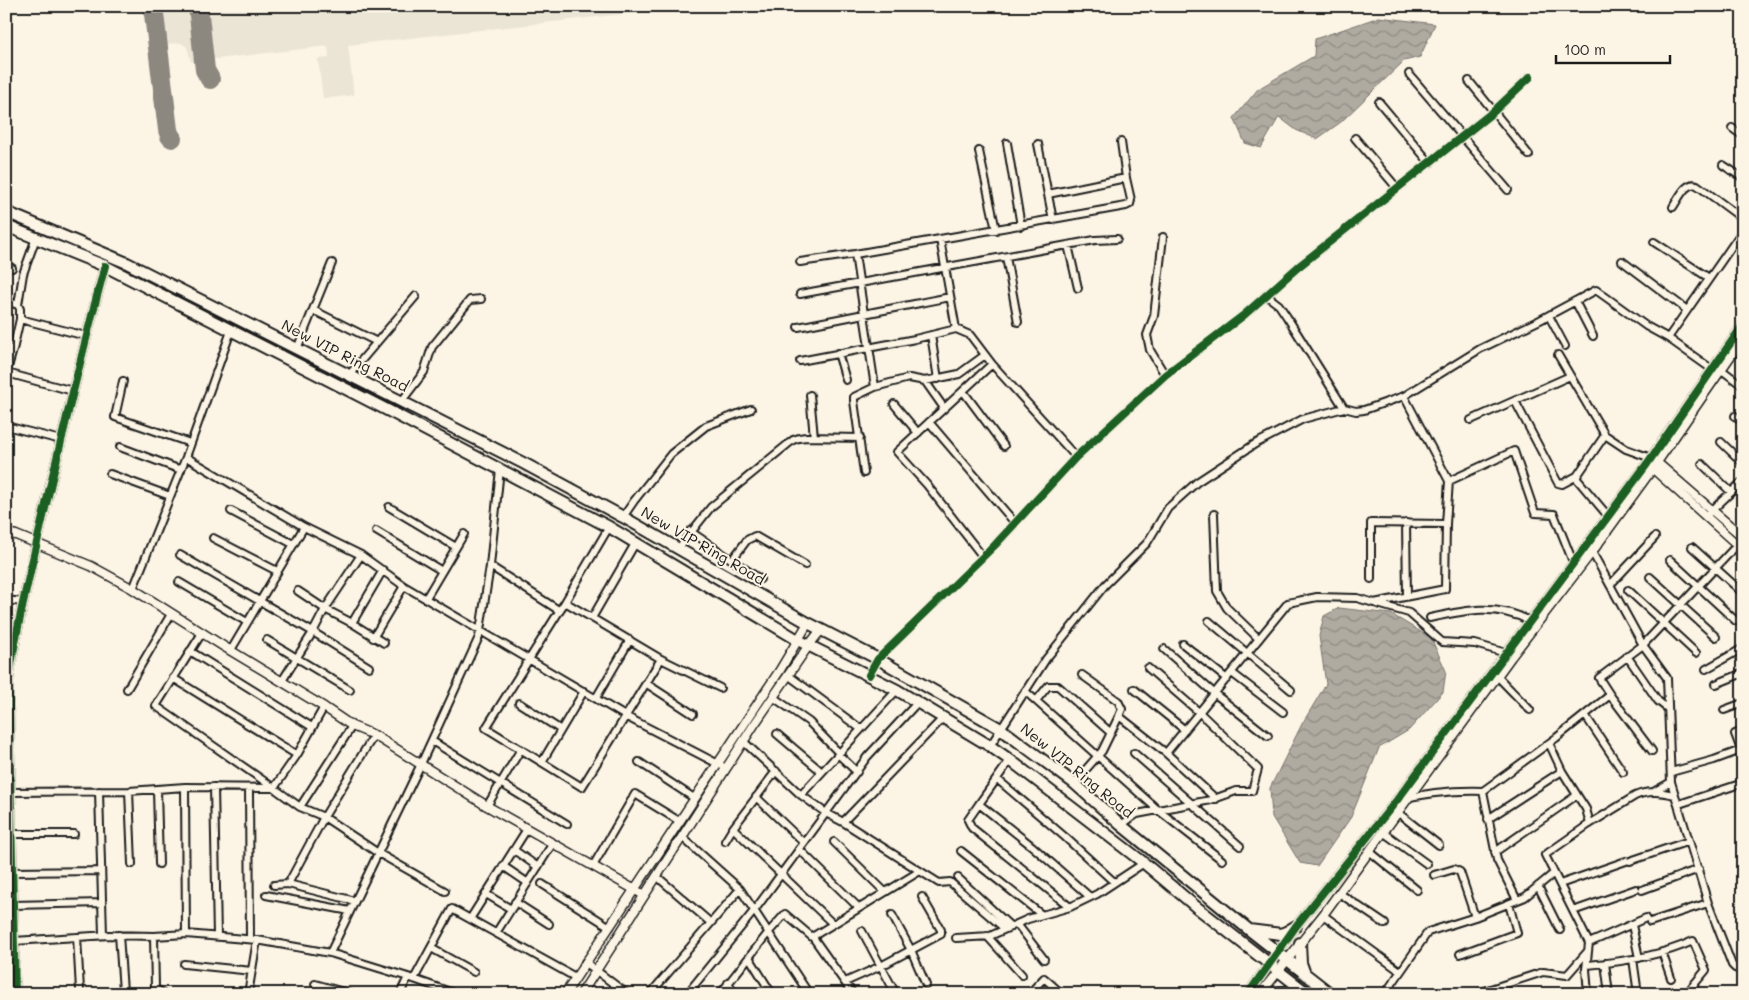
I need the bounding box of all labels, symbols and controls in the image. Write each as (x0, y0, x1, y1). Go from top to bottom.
scale bar (1556, 32, 1670, 64)
text: 100 m (1564, 39, 1606, 59)
street label: New VIP Ring Road (278, 314, 413, 396)
street label: New VIP Ring Road (638, 501, 769, 589)
street label: New VIP Ring Road (1017, 718, 1138, 822)

